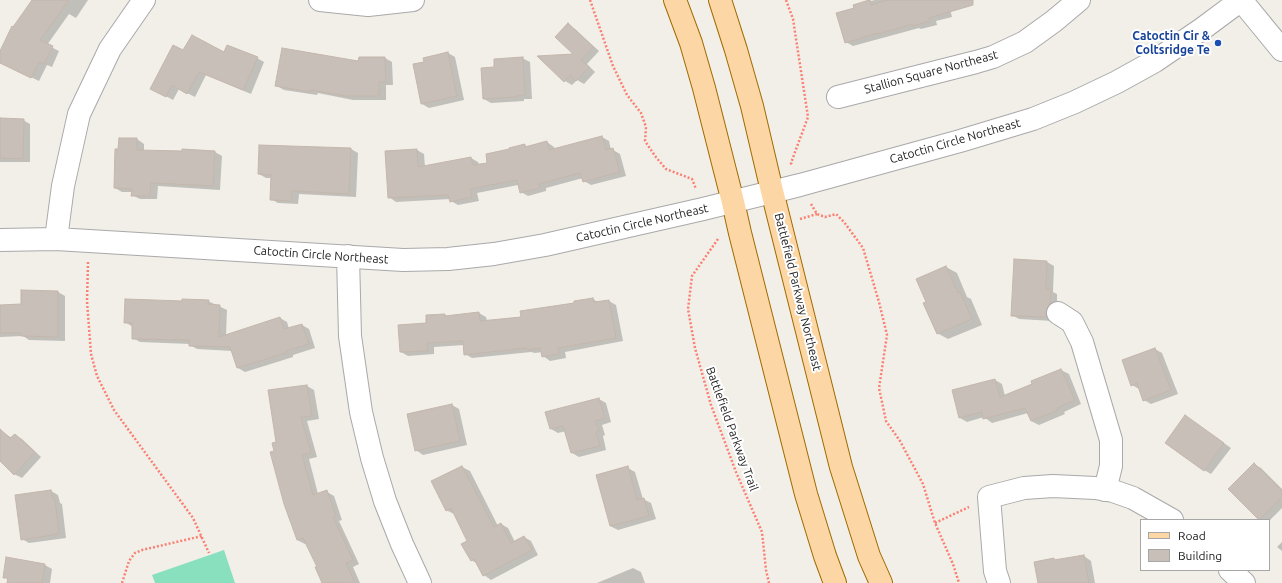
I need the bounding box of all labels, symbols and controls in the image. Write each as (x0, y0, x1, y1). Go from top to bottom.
place label: Catoctin Cir & Coltsridge Te (1132, 29, 1210, 57)
marker: Catoctin Cir & Coltsridge Te (1213, 38, 1223, 48)
street label: Stallion Square Northeast (863, 47, 999, 97)
street label: Catoctin Circle Northeast (888, 115, 1022, 167)
street label: Catoctin Circle Northeast (574, 201, 710, 245)
street label: Battlefield Parkway Northeast (771, 212, 825, 372)
street label: Catoctin Circle Northeast (253, 243, 389, 267)
street label: Battlefield Parkway Trail (703, 365, 761, 493)
legend (1140, 519, 1270, 571)
text: Road (1178, 529, 1206, 542)
text: Building (1178, 549, 1222, 562)

